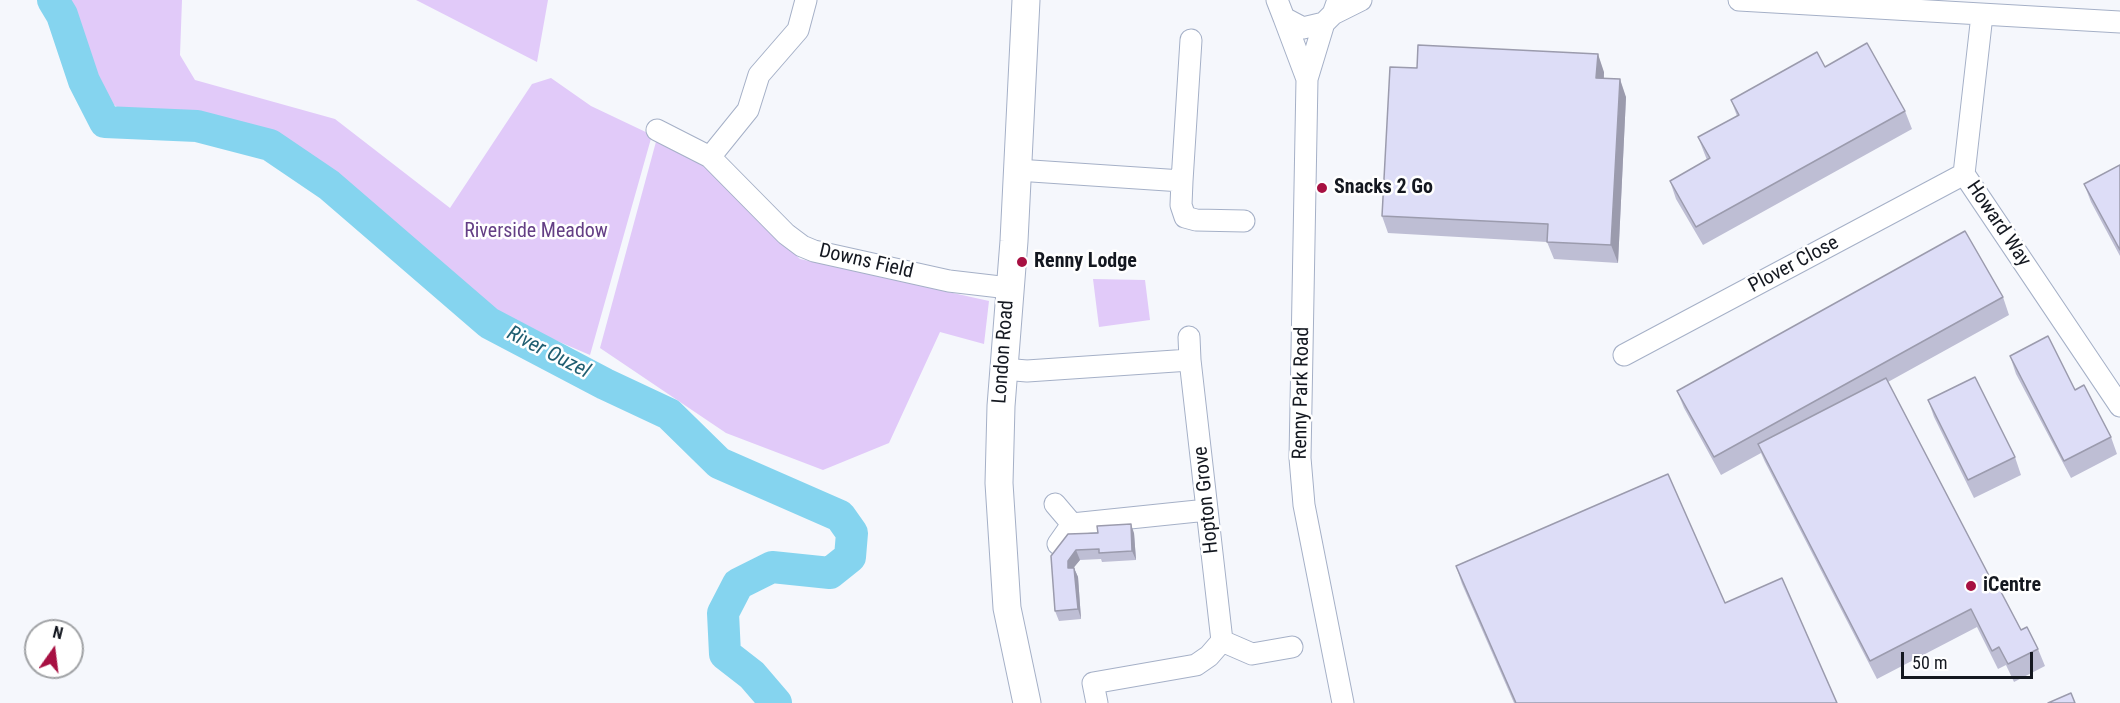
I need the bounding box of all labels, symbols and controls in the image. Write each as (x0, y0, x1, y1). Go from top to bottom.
place label: Snacks 2 Go (1334, 176, 1433, 200)
street label: Howard Way (1961, 177, 2035, 271)
marker: Snacks 2 Go (1315, 181, 1329, 195)
park label: Riverside Meadow (464, 220, 608, 244)
street label: Plover Close (1745, 231, 1843, 299)
street label: Downs Field (817, 240, 915, 284)
place label: Renny Lodge (1034, 250, 1137, 274)
marker: Renny Lodge (1015, 255, 1029, 269)
street label: London Road (988, 299, 1020, 405)
water label: River Ouzel (502, 321, 594, 385)
street label: Renny Park Road (1289, 326, 1315, 460)
street label: Hopton Grove (1189, 445, 1225, 555)
place label: iCentre (1983, 574, 2041, 598)
marker: iCentre (1964, 579, 1978, 593)
north arrow (24, 619, 84, 679)
text: N (51, 623, 65, 643)
scale bar (1904, 640, 2036, 678)
text: 50 m (1912, 652, 1947, 673)

